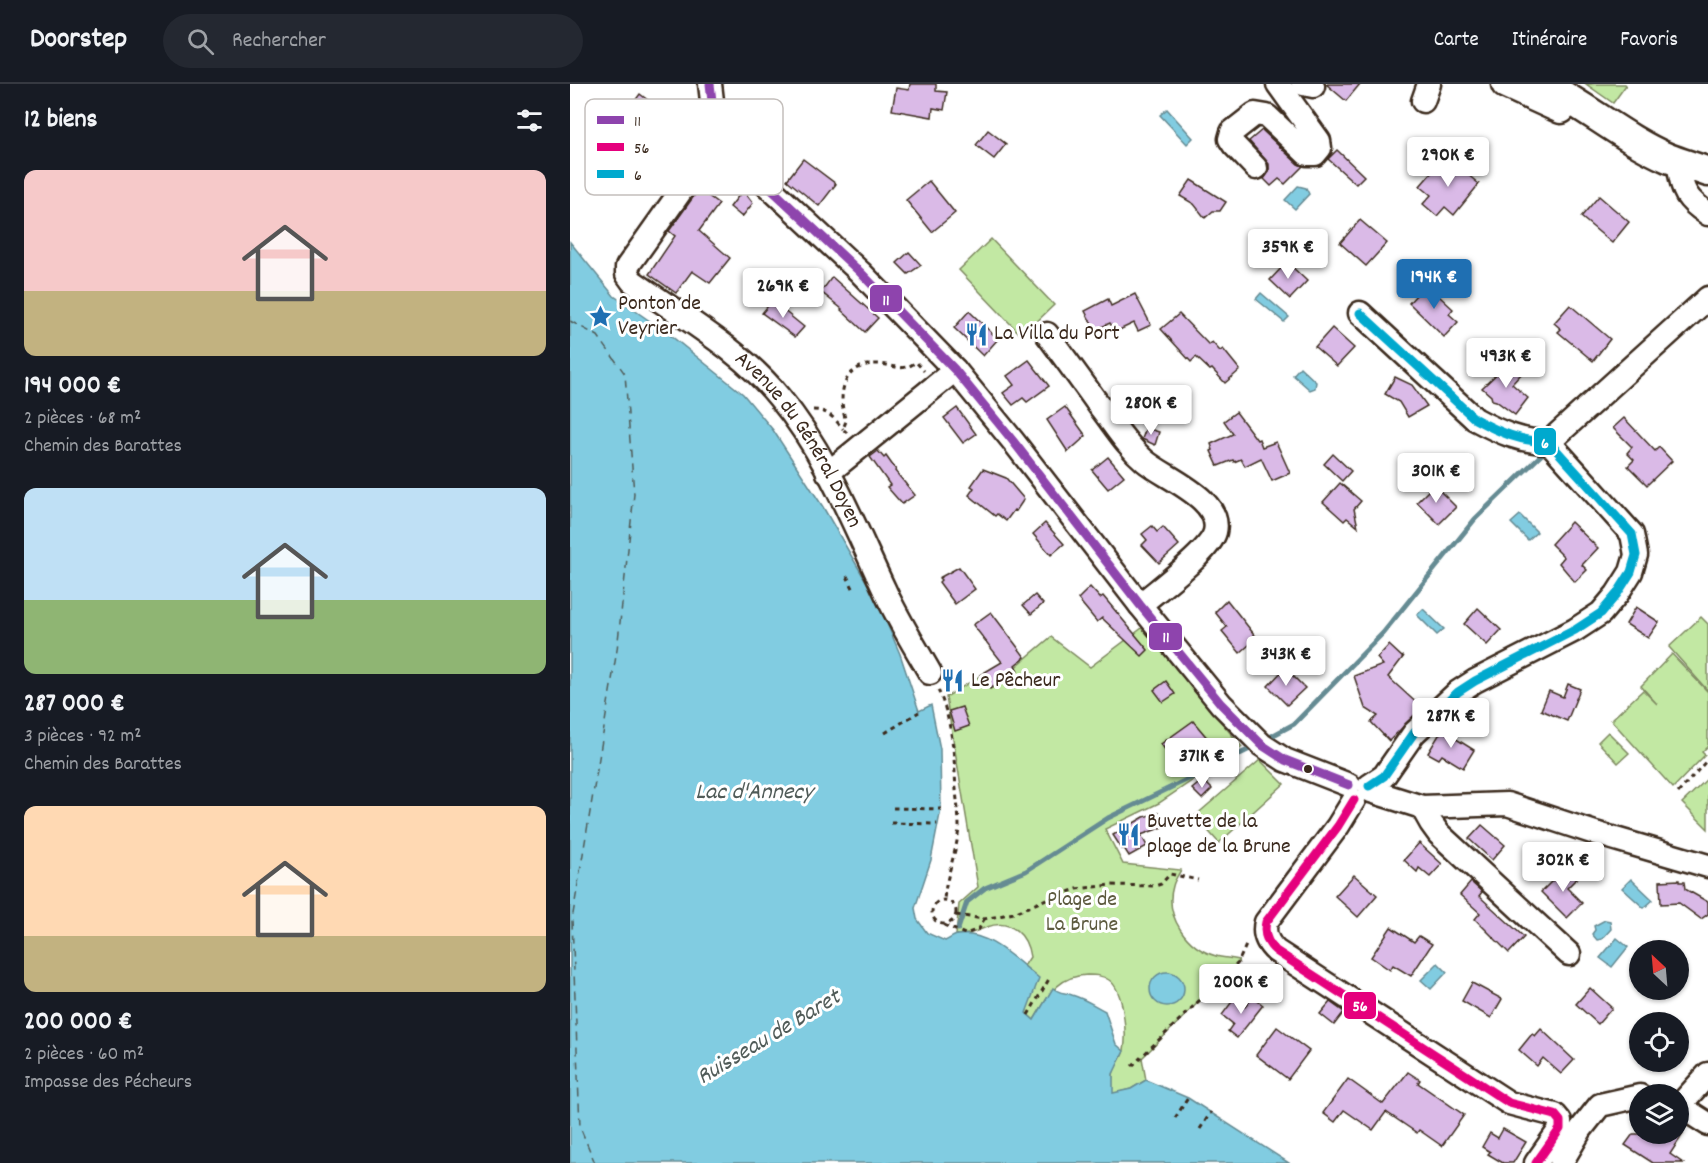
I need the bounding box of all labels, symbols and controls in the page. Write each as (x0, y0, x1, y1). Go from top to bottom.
search box (163, 14, 583, 68)
text: Doorstep (30, 21, 127, 61)
icon: search (184, 25, 217, 58)
text: Rechercher (232, 26, 326, 57)
text: Carte (1434, 26, 1479, 56)
text: Itinéraire (1512, 26, 1587, 56)
text: Favoris (1620, 26, 1678, 56)
legend (585, 99, 783, 195)
text: 12 biens (24, 102, 97, 139)
icon: filters (513, 104, 546, 137)
text: 11 (634, 111, 641, 134)
pin: 290K € (1399, 137, 1497, 188)
text: 56 (634, 138, 649, 161)
text: 290K € (1421, 142, 1475, 170)
text: 6 (634, 165, 642, 188)
icon: home (231, 209, 339, 317)
pin: 359K € (1239, 229, 1337, 280)
text: 359K € (1262, 234, 1314, 262)
pin: 194K € (1385, 259, 1483, 310)
text: 194K € (1411, 264, 1457, 292)
pin: 269K € (734, 268, 832, 319)
text: 269K € (757, 273, 809, 301)
line badge: 11 (869, 284, 903, 313)
place label: Ponton de Veyrier (618, 289, 701, 345)
text: 11 (882, 290, 890, 313)
place icon: Ponton de Veyrier (587, 304, 613, 330)
place label: La Villa du Port (994, 319, 1120, 350)
restaurant icon: La Villa du Port (963, 321, 989, 347)
pin: 493K € (1457, 338, 1555, 389)
text: 493K € (1480, 343, 1532, 371)
street label: Avenue du Général Doyen (727, 344, 869, 533)
text: 194 000 € (24, 368, 121, 405)
pin: 280K € (1102, 385, 1200, 436)
text: 280K € (1125, 390, 1177, 418)
text: 2 pièces · 68 m² (24, 405, 141, 433)
line badge: 6 (1533, 427, 1557, 456)
text: Chemin des Barattes (24, 433, 182, 461)
text: 6 (1541, 433, 1549, 456)
pin: 301K € (1387, 453, 1485, 504)
text: 301K € (1411, 458, 1461, 486)
icon: home (231, 527, 339, 635)
line badge: 11 (1148, 622, 1183, 651)
text: 11 (1162, 627, 1170, 650)
pin: 343K € (1237, 636, 1335, 687)
text: 343K € (1260, 641, 1312, 669)
place label: Le Pêcheur (971, 666, 1061, 697)
restaurant icon: Le Pêcheur (940, 668, 966, 694)
text: 287 000 € (24, 686, 125, 723)
pin: 287K € (1402, 698, 1500, 749)
text: 287K € (1426, 703, 1476, 731)
text: 3 pièces · 92 m² (24, 723, 141, 751)
pin: 371K € (1153, 738, 1251, 789)
text: 371K € (1179, 743, 1225, 771)
text: Chemin des Barattes (24, 751, 182, 779)
unlabelled marker (1302, 763, 1314, 775)
water label: Lac d'Annecy (695, 776, 816, 810)
place label: Buvette de la plage de la Brune (1147, 807, 1291, 863)
restaurant icon: Buvette de la plage de la Brune (1116, 822, 1142, 848)
pin: 302K € (1514, 842, 1612, 893)
icon: home (231, 845, 339, 953)
text: 302K € (1536, 847, 1590, 875)
park label: Plage de La Brune (1046, 885, 1118, 941)
north arrow (1629, 940, 1689, 1000)
map controls (1629, 940, 1689, 1144)
pin: 200K € (1192, 964, 1290, 1015)
text: 200K € (1213, 969, 1269, 997)
water label: Ruisseau de Baret (691, 980, 849, 1094)
line badge: 56 (1343, 991, 1377, 1020)
text: 56 (1352, 996, 1368, 1019)
text: 200 000 € (24, 1004, 133, 1041)
button: locate (1629, 1012, 1689, 1072)
text: 2 pièces · 60 m² (24, 1041, 144, 1069)
text: Impasse des Pécheurs (24, 1069, 192, 1097)
button: layers (1629, 1084, 1689, 1144)

